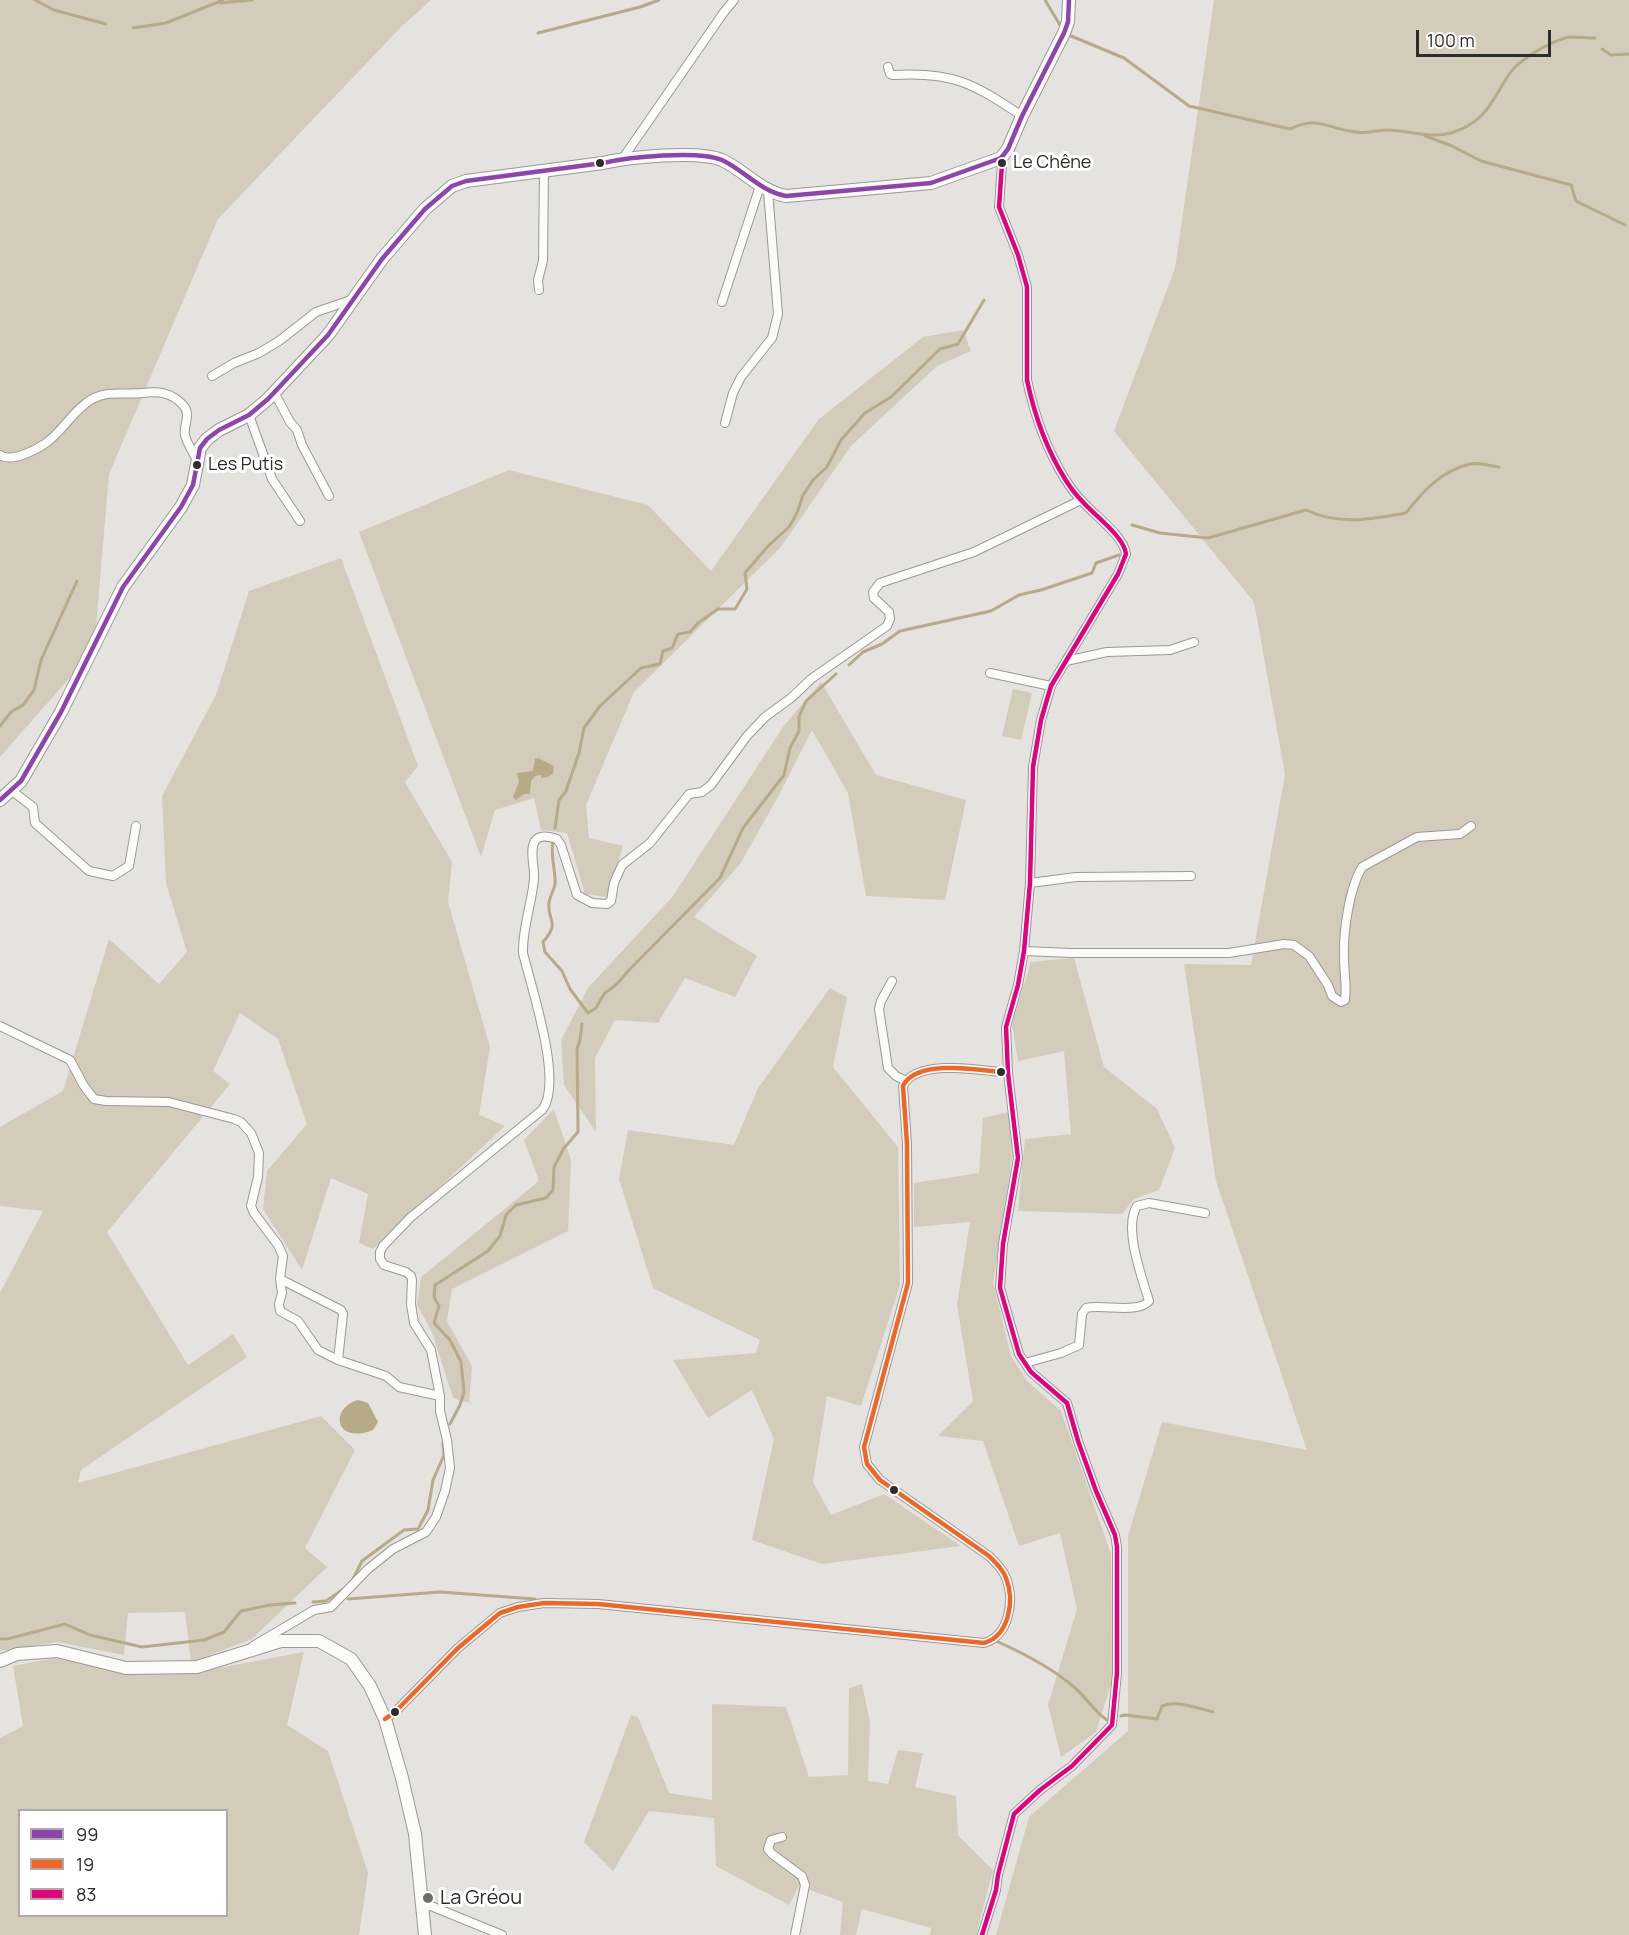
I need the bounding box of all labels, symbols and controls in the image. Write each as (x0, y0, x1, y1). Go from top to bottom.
scale bar (1419, 18, 1554, 56)
text: 100 m (1427, 28, 1475, 52)
place label: Le Chêne (1013, 152, 1091, 174)
unlabelled marker (594, 157, 606, 169)
marker: Le Chêne (996, 157, 1008, 169)
place label: Les Putis (208, 454, 283, 476)
marker: Les Putis (191, 459, 203, 471)
unlabelled marker (995, 1066, 1007, 1078)
unlabelled marker (888, 1484, 900, 1496)
unlabelled marker (389, 1706, 401, 1718)
legend (18, 1809, 228, 1917)
text: 99 (76, 1822, 98, 1846)
text: 19 (76, 1852, 94, 1876)
text: 83 (76, 1882, 96, 1906)
place label: La Gréou (440, 1886, 522, 1910)
marker: La Gréou (421, 1891, 435, 1905)

